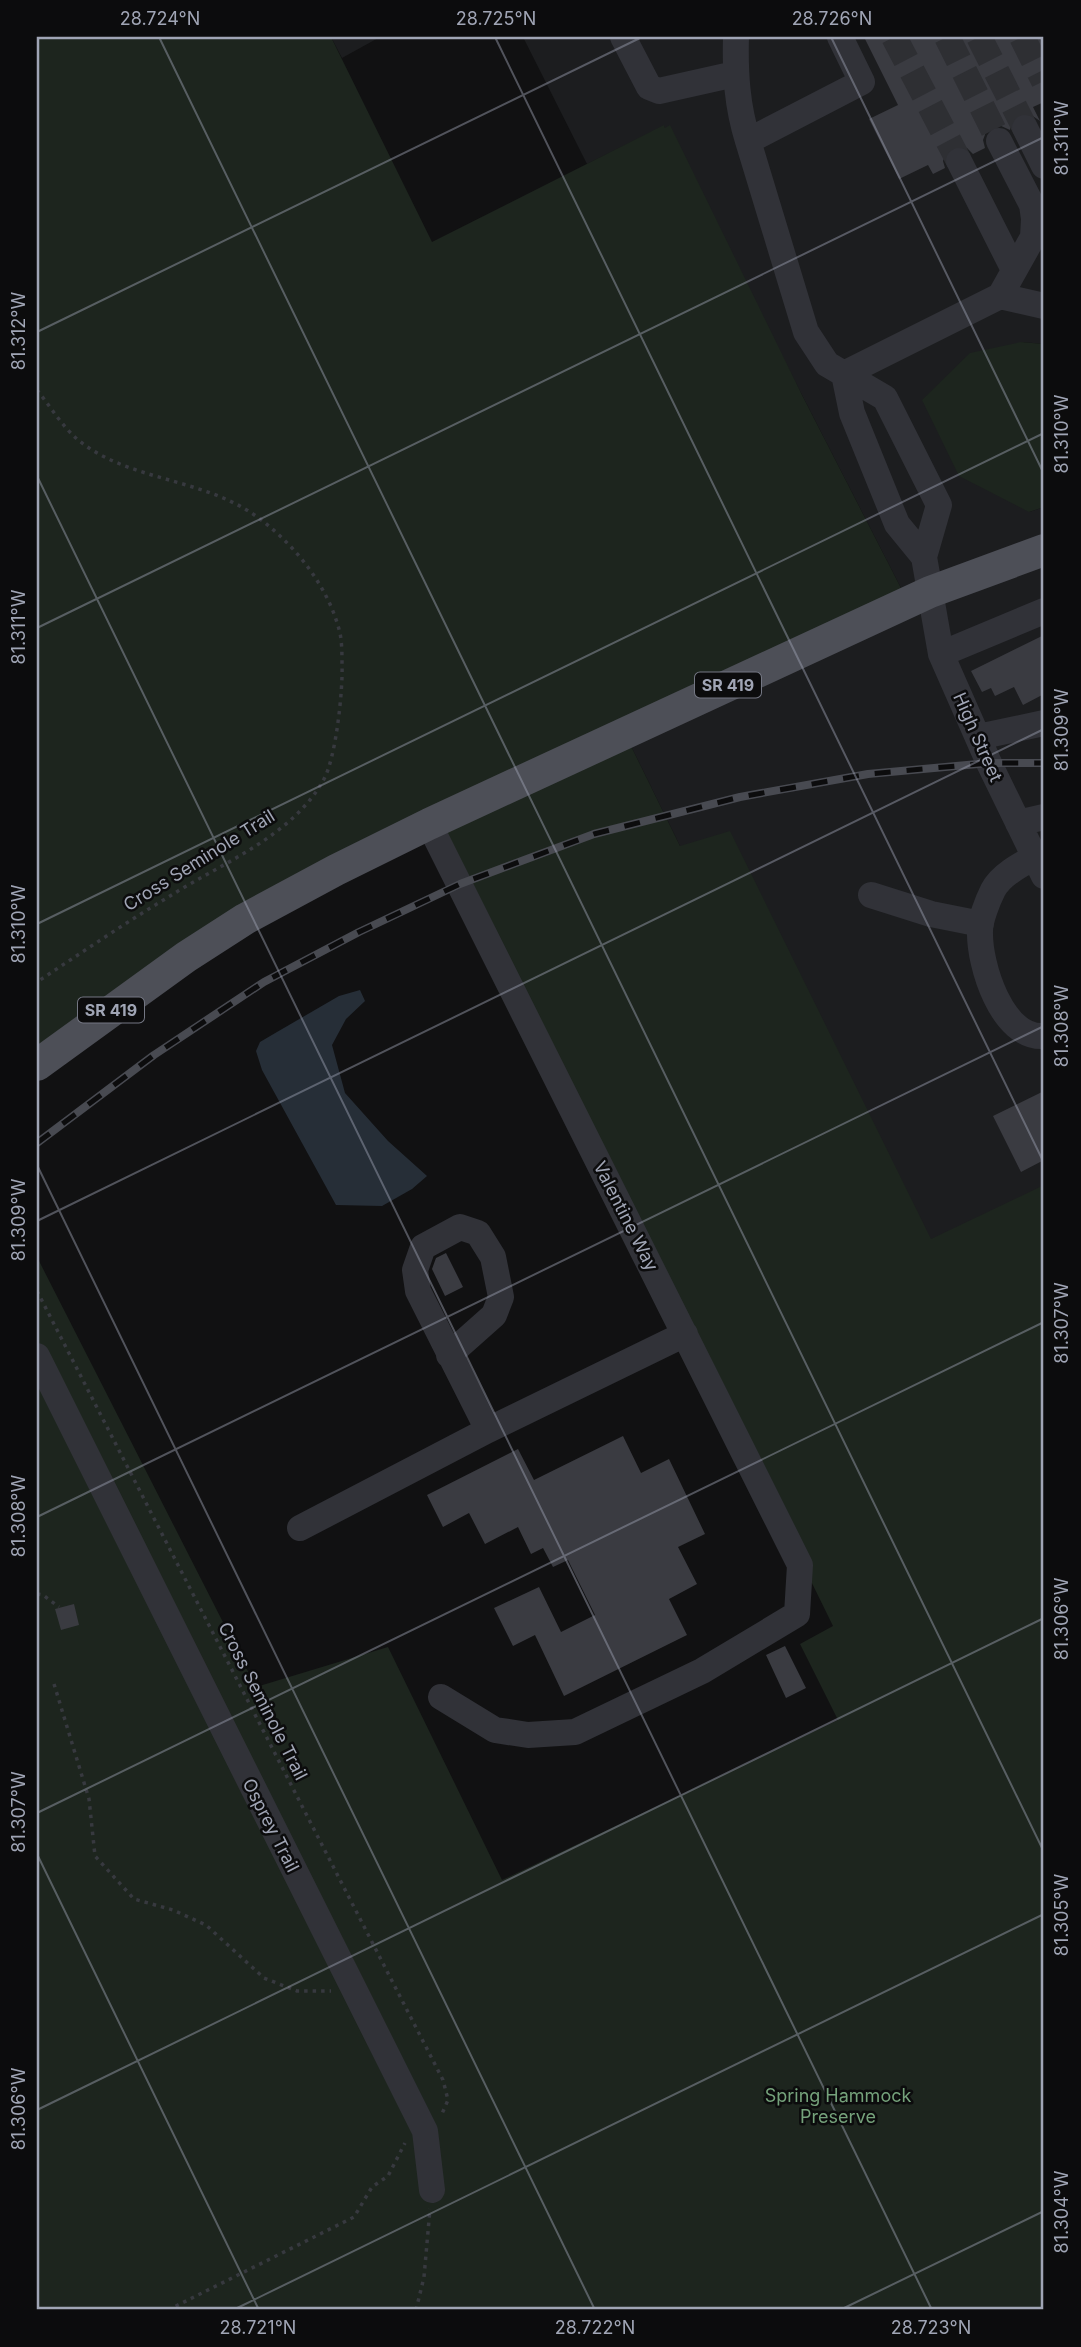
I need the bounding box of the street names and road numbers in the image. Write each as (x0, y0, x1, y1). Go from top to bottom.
road number: SR 419 (695, 672, 761, 698)
street label: High Street (949, 689, 1007, 785)
street label: Cross Seminole Trail (120, 805, 278, 915)
road number: SR 419 (78, 998, 144, 1022)
street label: Valentine Way (589, 1158, 663, 1274)
street label: Cross Seminole Trail (214, 1619, 312, 1783)
street label: Osprey Trail (238, 1775, 304, 1875)

